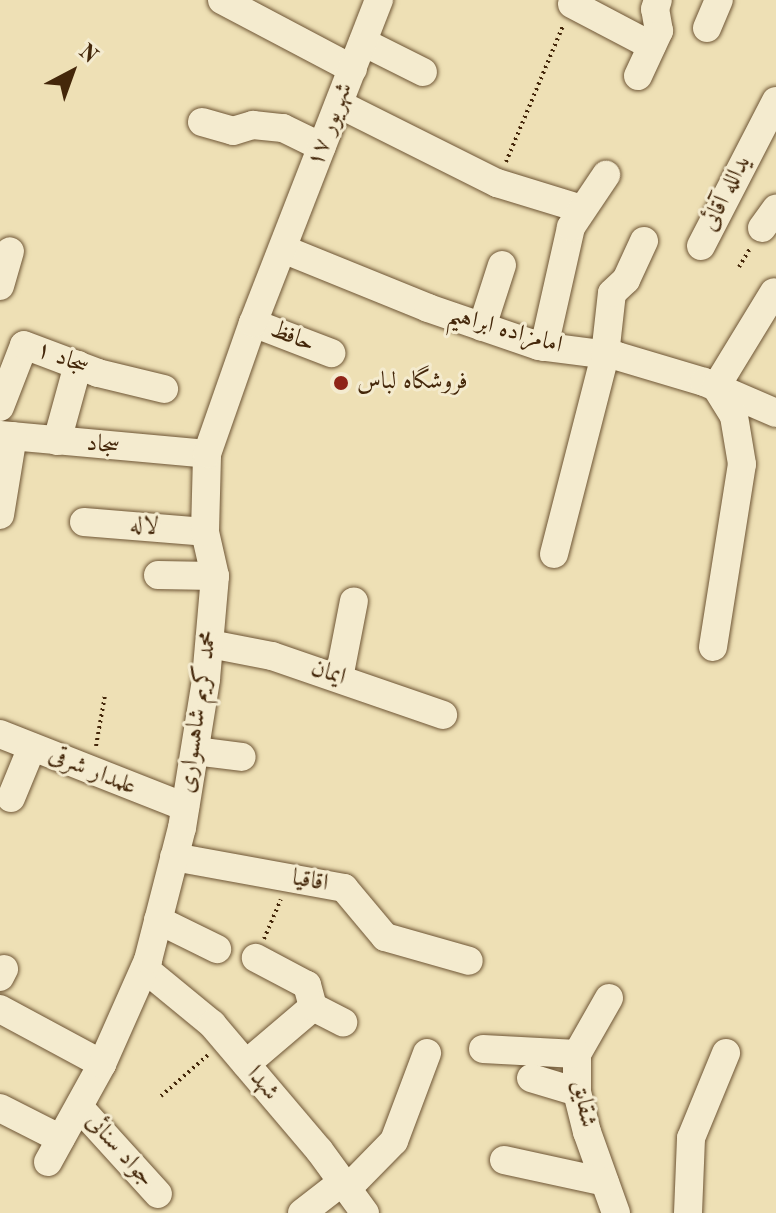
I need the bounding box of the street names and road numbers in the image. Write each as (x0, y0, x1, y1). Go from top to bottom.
street label: ۱۷ شهریور (302, 79, 360, 171)
street label: یدالله آقائی (696, 152, 758, 236)
street label: امامزاده ابراهیم (445, 301, 565, 361)
street label: حافظ (266, 316, 318, 360)
street label: سجاد ۱ (32, 336, 92, 382)
street label: سجاد (85, 430, 121, 462)
street label: لاله (129, 511, 159, 543)
street label: محمد کریم شاهسواری (173, 629, 225, 795)
street label: ایمان (307, 655, 349, 693)
street label: علمدار شرقی (44, 741, 140, 803)
street label: اقاقیا (290, 865, 330, 899)
street label: شهدا (239, 1061, 285, 1107)
street label: شقایق (565, 1078, 601, 1130)
street label: جواد سنائی (78, 1108, 160, 1194)

